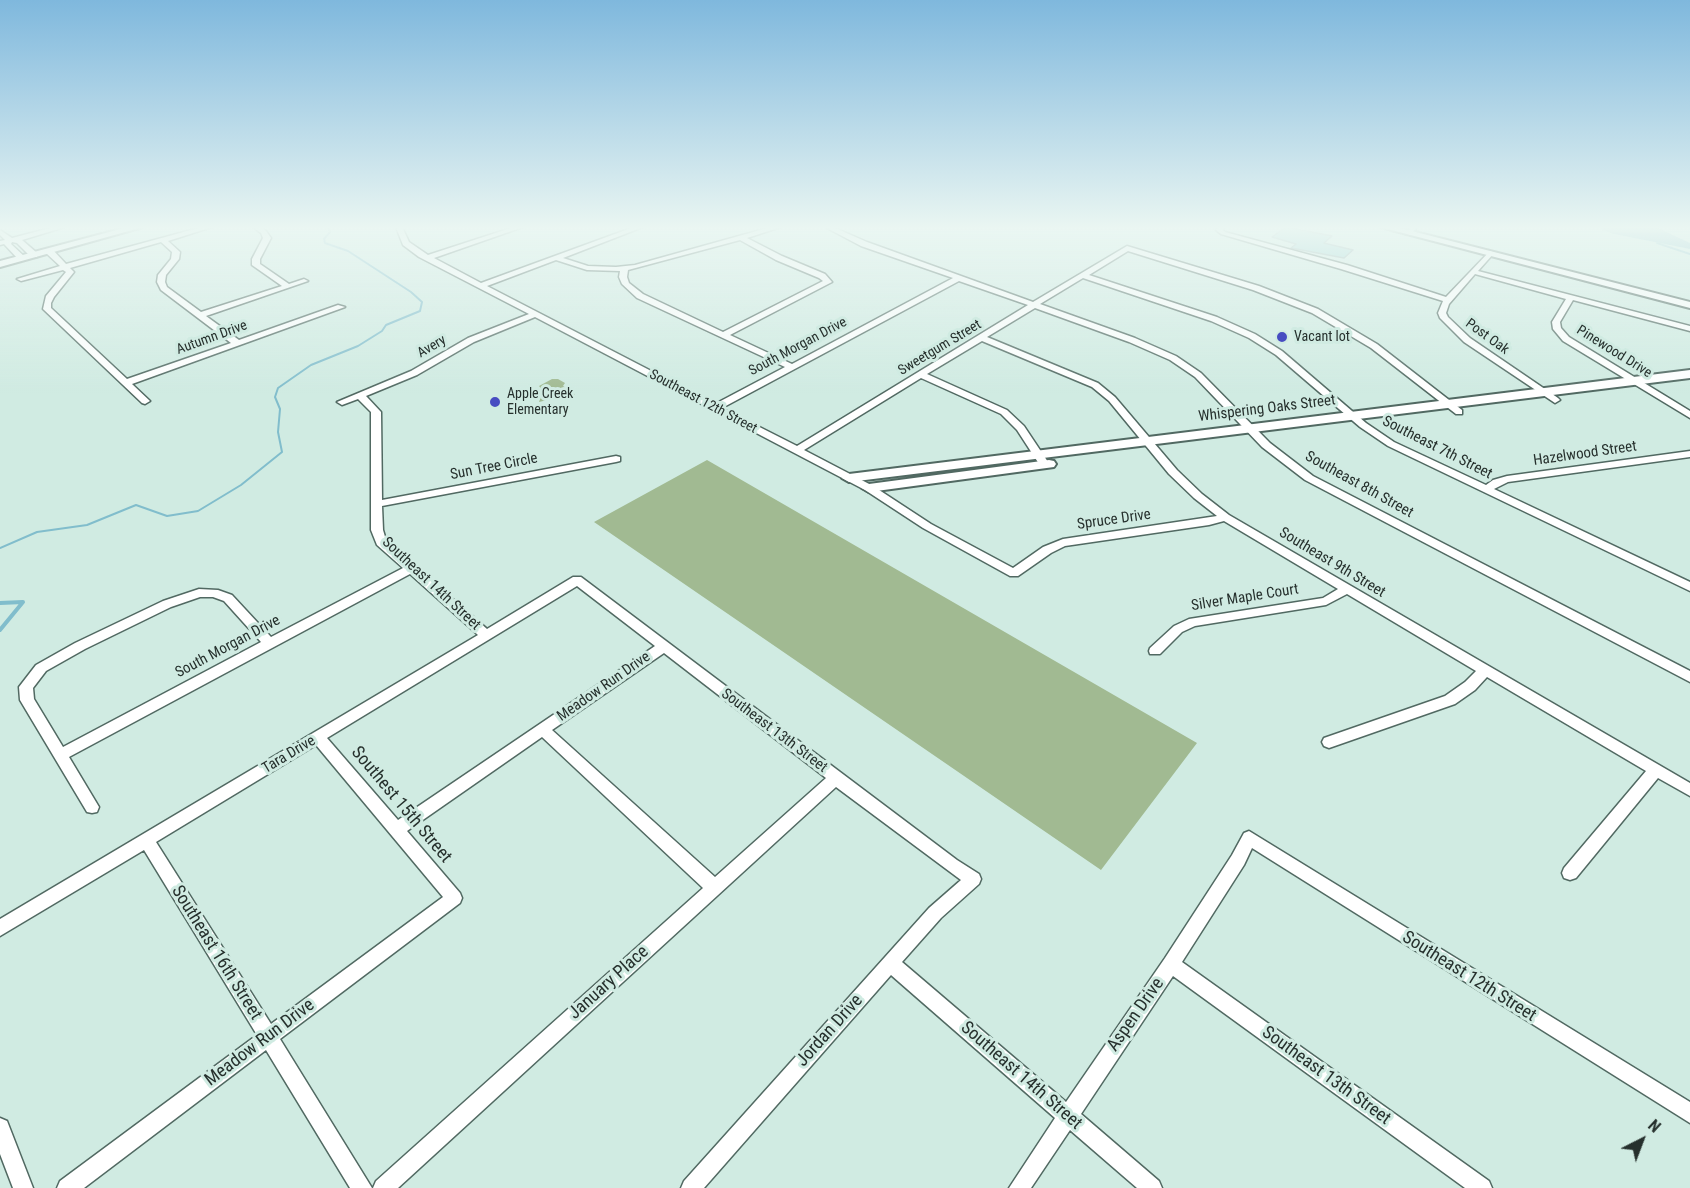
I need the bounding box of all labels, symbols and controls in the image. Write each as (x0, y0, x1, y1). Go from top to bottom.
street label: South Morgan Drive (746, 314, 850, 380)
street label: Post Oak (1462, 316, 1512, 358)
street label: Autumn Drive (174, 317, 250, 359)
street label: Sweetgum Street (895, 317, 985, 379)
street label: Pinewood Drive (1573, 322, 1655, 382)
place label: Vacant lot (1294, 329, 1350, 345)
marker: Vacant lot (1275, 330, 1289, 344)
street label: Avery (415, 332, 449, 362)
street label: Southeast 12th Street (646, 366, 760, 438)
place label: Apple Creek Elementary (507, 386, 573, 418)
street label: Whispering Oaks Street (1197, 392, 1337, 426)
marker: Apple Creek Elementary (488, 395, 502, 409)
street label: Southeast 7th Street (1379, 413, 1495, 483)
street label: Hazelwood Street (1532, 438, 1638, 470)
street label: Southeast 8th Street (1302, 448, 1416, 522)
street label: Sun Tree Circle (449, 450, 539, 484)
street label: Spruce Drive (1076, 506, 1152, 534)
street label: Southeast 9th Street (1276, 524, 1388, 602)
street label: Southeast 14th Street (378, 534, 484, 634)
street label: Silver Maple Court (1190, 581, 1300, 615)
street label: South Morgan Drive (172, 612, 284, 682)
street label: Meadow Run Drive (554, 648, 654, 726)
street label: Southeast 13th Street (717, 685, 831, 777)
street label: Tara Drive (259, 732, 319, 778)
street label: Southest 15th Street (346, 742, 456, 868)
street label: Southeast 16th Street (166, 882, 266, 1024)
street label: Southeast 12th Street (1398, 927, 1540, 1027)
street label: January Place (565, 941, 653, 1025)
street label: Aspen Drive (1103, 974, 1169, 1056)
street label: Jordan Drive (792, 991, 868, 1071)
street label: Meadow Run Drive (201, 995, 319, 1091)
street label: Southeast 14th Street (956, 1017, 1086, 1135)
street label: Southeast 13th Street (1257, 1022, 1395, 1130)
north arrow (1612, 1110, 1672, 1170)
text: N (1644, 1116, 1664, 1137)

